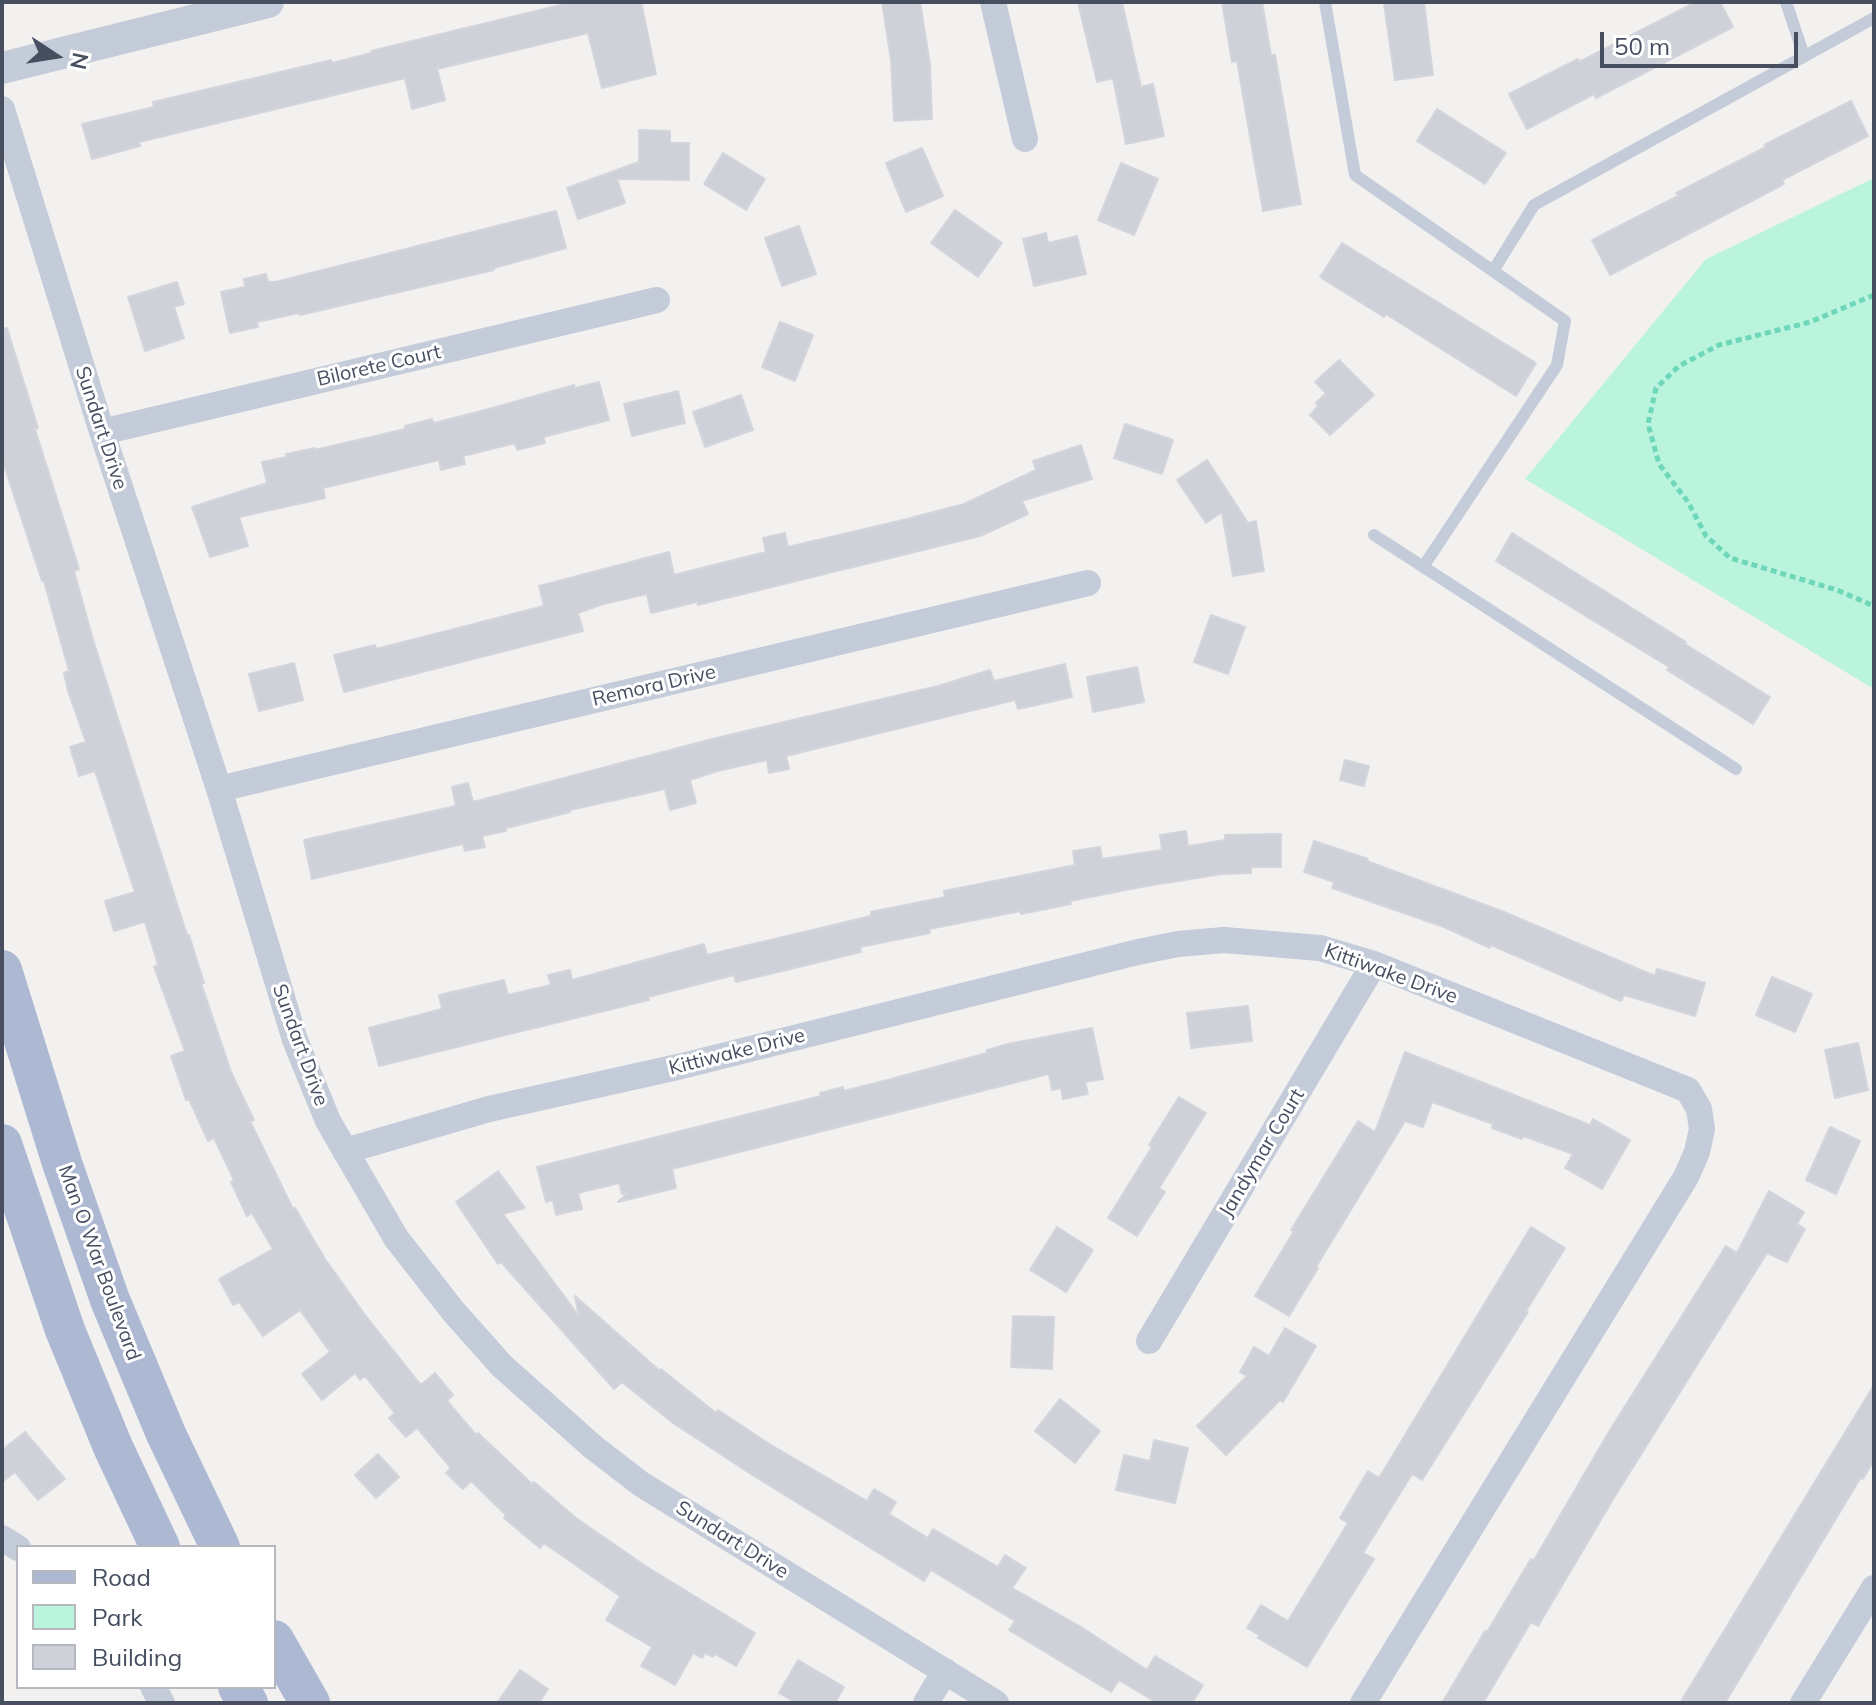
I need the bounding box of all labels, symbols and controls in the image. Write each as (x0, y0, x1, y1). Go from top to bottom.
north arrow (16, 16, 96, 96)
scale bar (1604, 16, 1802, 66)
text: 50 m (1614, 31, 1670, 61)
text: N (64, 50, 95, 72)
street label: Bilorete Court (315, 340, 443, 392)
street label: Sundart Drive (70, 363, 132, 493)
street label: Remora Drive (590, 660, 718, 712)
street label: Kittiwake Drive (1321, 939, 1461, 1009)
street label: Sundart Drive (267, 981, 333, 1109)
street label: Kittiwake Drive (666, 1023, 808, 1081)
street label: Jandymar Court (1214, 1084, 1310, 1222)
street label: Man O War Boulevard (53, 1162, 145, 1364)
street label: Sundart Drive (671, 1496, 793, 1584)
legend (16, 1545, 276, 1689)
text: Road (92, 1562, 151, 1592)
text: Park (92, 1602, 143, 1632)
text: Building (92, 1642, 182, 1672)

